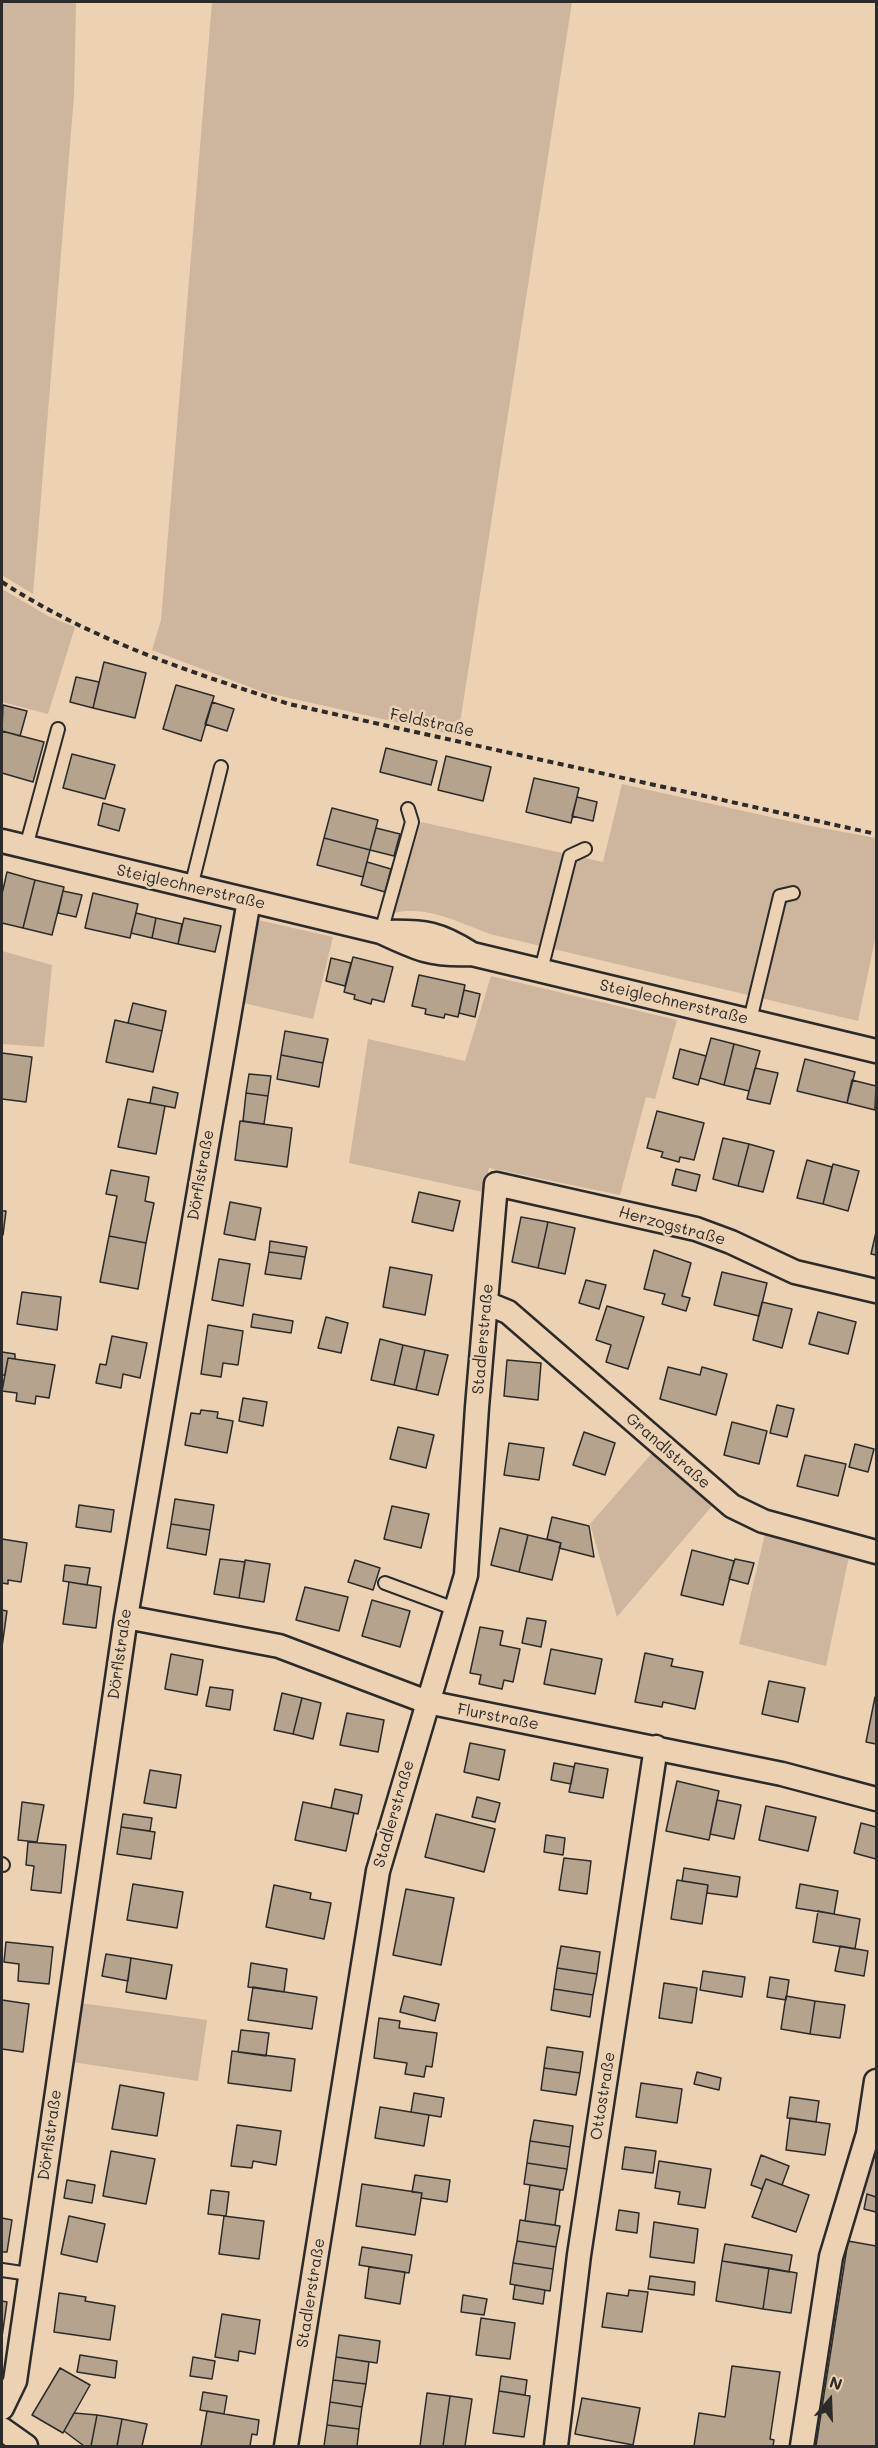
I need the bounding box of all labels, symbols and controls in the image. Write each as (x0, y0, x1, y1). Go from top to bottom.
street label: Feldstraße (388, 705, 476, 741)
street label: Steiglechnerstraße (115, 861, 267, 913)
street label: Steiglechnerstraße (598, 976, 750, 1028)
street label: Dörflstraße (184, 1128, 218, 1222)
street label: Herzogstraße (616, 1203, 728, 1249)
street label: Stadlerstraße (469, 1283, 497, 1395)
street label: Grandlstraße (622, 1409, 714, 1493)
street label: Dörflstraße (104, 1607, 136, 1701)
street label: Flurstraße (456, 1700, 540, 1734)
street label: Stadlerstraße (369, 1758, 419, 1870)
street label: Ottostraße (587, 2050, 619, 2142)
street label: Dörflstraße (34, 2088, 66, 2182)
street label: Stadlerstraße (293, 2237, 329, 2349)
north arrow (800, 2370, 860, 2430)
text: N (827, 2371, 845, 2394)

